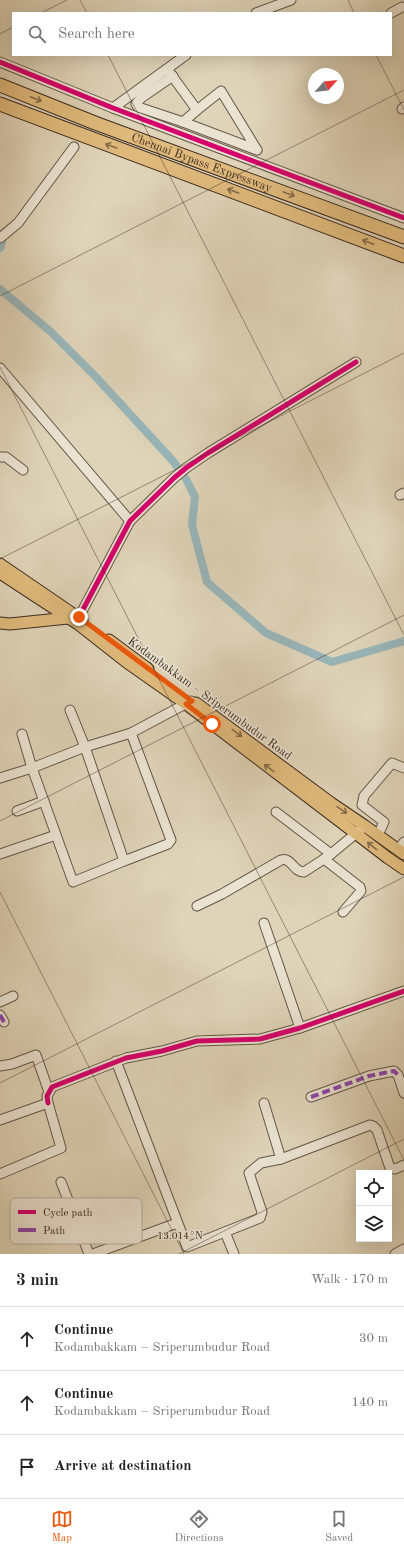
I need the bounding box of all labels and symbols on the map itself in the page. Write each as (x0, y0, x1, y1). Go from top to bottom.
north arrow (308, 68, 344, 104)
one-way arrow (30, 96, 42, 103)
street label: Chennai Bypass Expressway (129, 132, 274, 195)
one-way arrow (105, 141, 117, 149)
one-way arrow (227, 187, 239, 195)
one-way arrow (282, 191, 294, 199)
one-way arrow (362, 237, 374, 245)
route end (70, 608, 88, 626)
street label: Kodambakkam – Sriperumbudur Road (125, 635, 294, 762)
route start (203, 715, 221, 733)
one-way arrow (232, 728, 243, 737)
one-way arrow (263, 763, 274, 772)
one-way arrow (336, 806, 347, 814)
one-way arrow (367, 842, 378, 850)
legend (10, 1198, 142, 1244)
text: Cycle path (43, 1208, 93, 1219)
text: Path (43, 1226, 65, 1237)
text: 13.014°N (157, 1231, 203, 1241)

